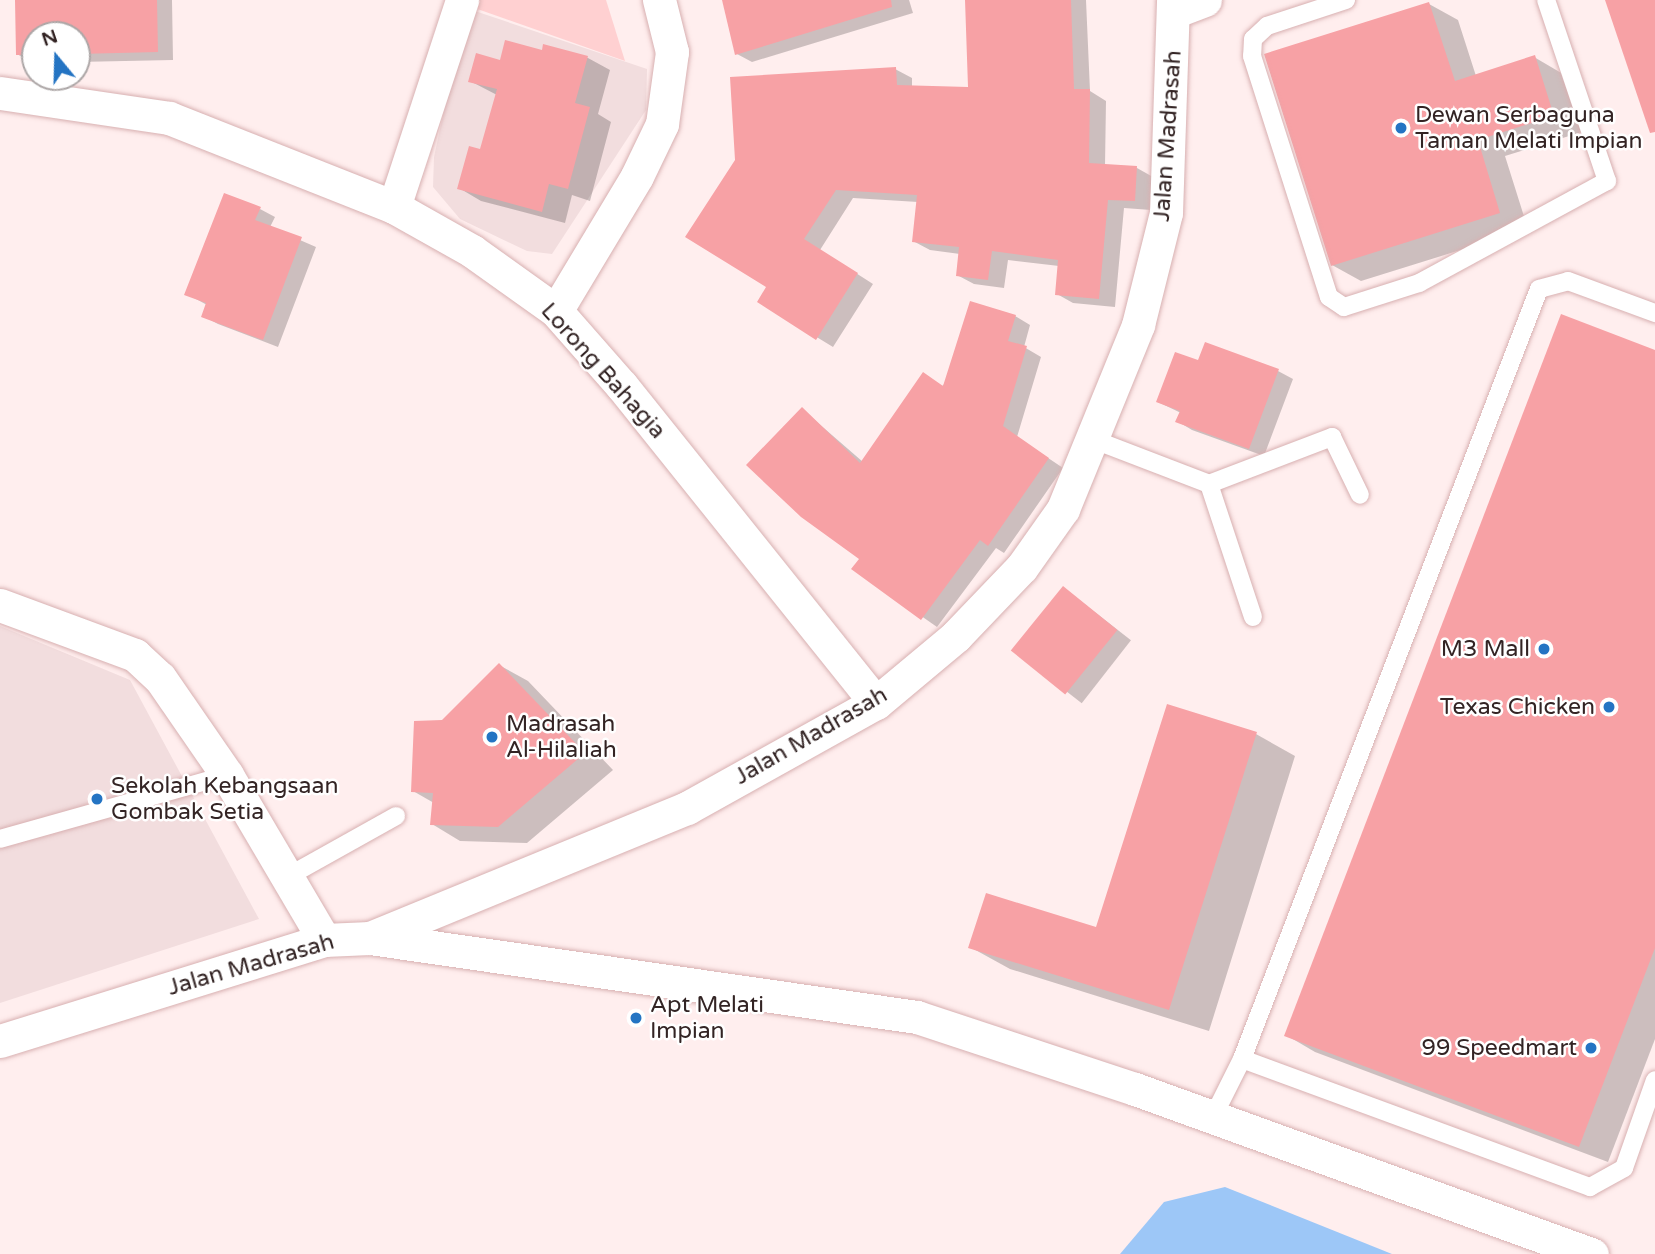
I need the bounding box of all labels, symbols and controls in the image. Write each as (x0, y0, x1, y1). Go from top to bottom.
north arrow (21, 21, 91, 91)
text: N (39, 25, 61, 51)
street label: Jalan Madrasah (1148, 49, 1188, 223)
place label: Dewan Serbaguna Taman Melati Impian (1415, 101, 1643, 155)
marker: Dewan Serbaguna Taman Melati Impian (1393, 120, 1409, 136)
street label: Lorong Bahagia (535, 297, 671, 445)
place label: M3 Mall (1441, 635, 1530, 663)
marker: M3 Mall (1536, 641, 1552, 657)
street label: Jalan Madrasah (730, 681, 892, 791)
place label: Texas Chicken (1440, 693, 1595, 721)
marker: Texas Chicken (1601, 699, 1617, 715)
place label: Madrasah Al-Hilaliah (506, 710, 617, 764)
marker: Madrasah Al-Hilaliah (484, 729, 500, 745)
place label: Sekolah Kebangsaan Gombak Setia (111, 772, 338, 826)
marker: Sekolah Kebangsaan Gombak Setia (89, 791, 105, 807)
street label: Jalan Madrasah (165, 928, 337, 1002)
place label: Apt Melati Impian (650, 991, 764, 1045)
marker: Apt Melati Impian (628, 1010, 644, 1026)
place label: 99 Speedmart (1421, 1034, 1577, 1062)
marker: 99 Speedmart (1583, 1040, 1599, 1056)

